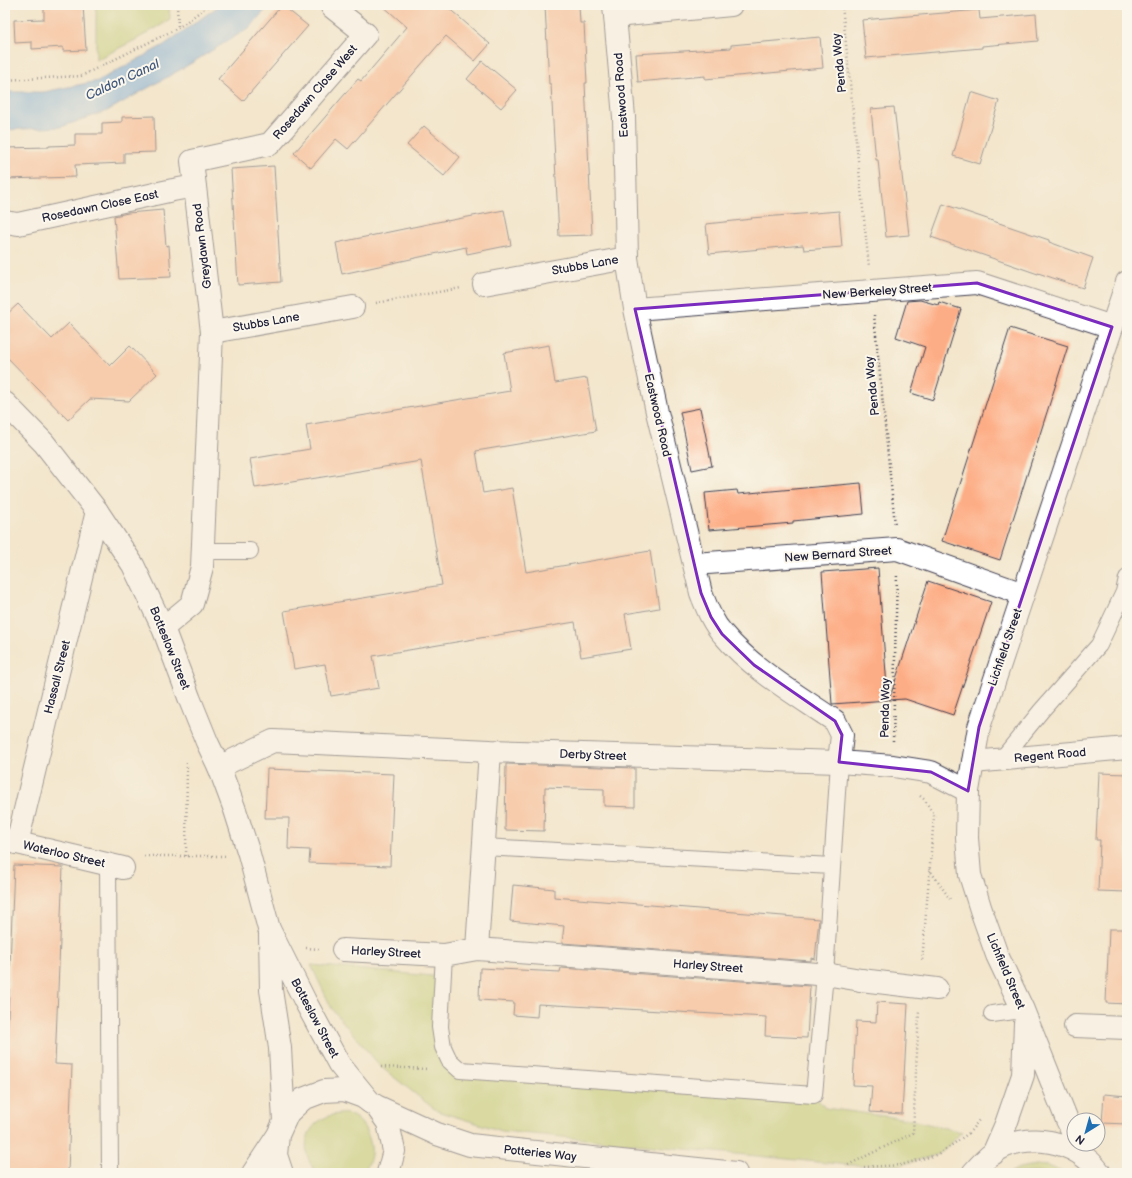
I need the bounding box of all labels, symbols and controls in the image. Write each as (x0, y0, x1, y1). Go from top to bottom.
street label: Penda Way (829, 32, 850, 93)
street label: Rosedawn Close West (270, 42, 361, 143)
street label: Eastwood Road (611, 52, 632, 138)
water label: Caldon Canal (83, 55, 163, 104)
street label: Rosedawn Close East (40, 187, 160, 226)
street label: Greydawn Road (190, 202, 215, 290)
street label: Stubbs Lane (551, 252, 620, 279)
street label: New Berkeley Street (822, 280, 933, 303)
street label: Stubbs Lane (232, 309, 301, 336)
street label: Penda Way (862, 355, 883, 416)
street label: Eastwood Road (641, 372, 674, 458)
street label: New Bernard Street (784, 543, 893, 566)
street label: Botteslow Street (146, 604, 193, 692)
street label: Lichfield Street (985, 606, 1026, 688)
street label: Hassall Street (41, 638, 74, 716)
street label: Penda Way (877, 677, 894, 738)
street label: Regent Road (1013, 745, 1087, 766)
street label: Derby Street (559, 747, 627, 764)
street label: Waterloo Street (21, 838, 107, 871)
street label: Lichfield Street (983, 931, 1028, 1012)
street label: Harley Street (351, 943, 422, 962)
street label: Harley Street (672, 957, 744, 976)
street label: Botteslow Street (287, 976, 342, 1061)
north arrow (1066, 1112, 1106, 1152)
text: N (1073, 1132, 1087, 1147)
street label: Potteries Way (503, 1142, 578, 1165)

